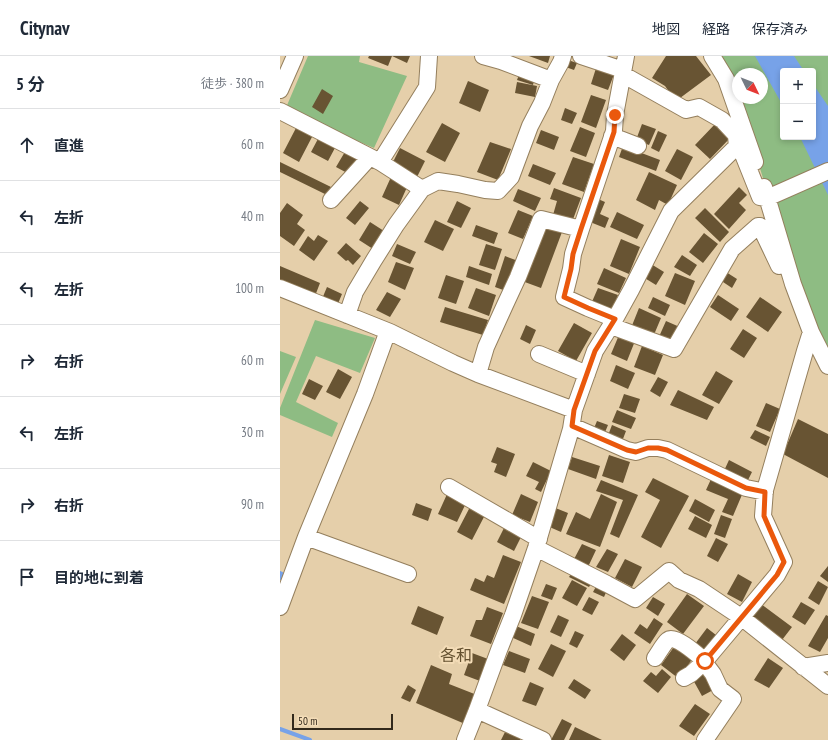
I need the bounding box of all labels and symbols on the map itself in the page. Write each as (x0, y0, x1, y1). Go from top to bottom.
north arrow (732, 68, 768, 104)
route end (606, 106, 624, 124)
district label: 各和 (440, 645, 472, 665)
route start (696, 652, 714, 670)
scale bar (292, 712, 393, 731)

